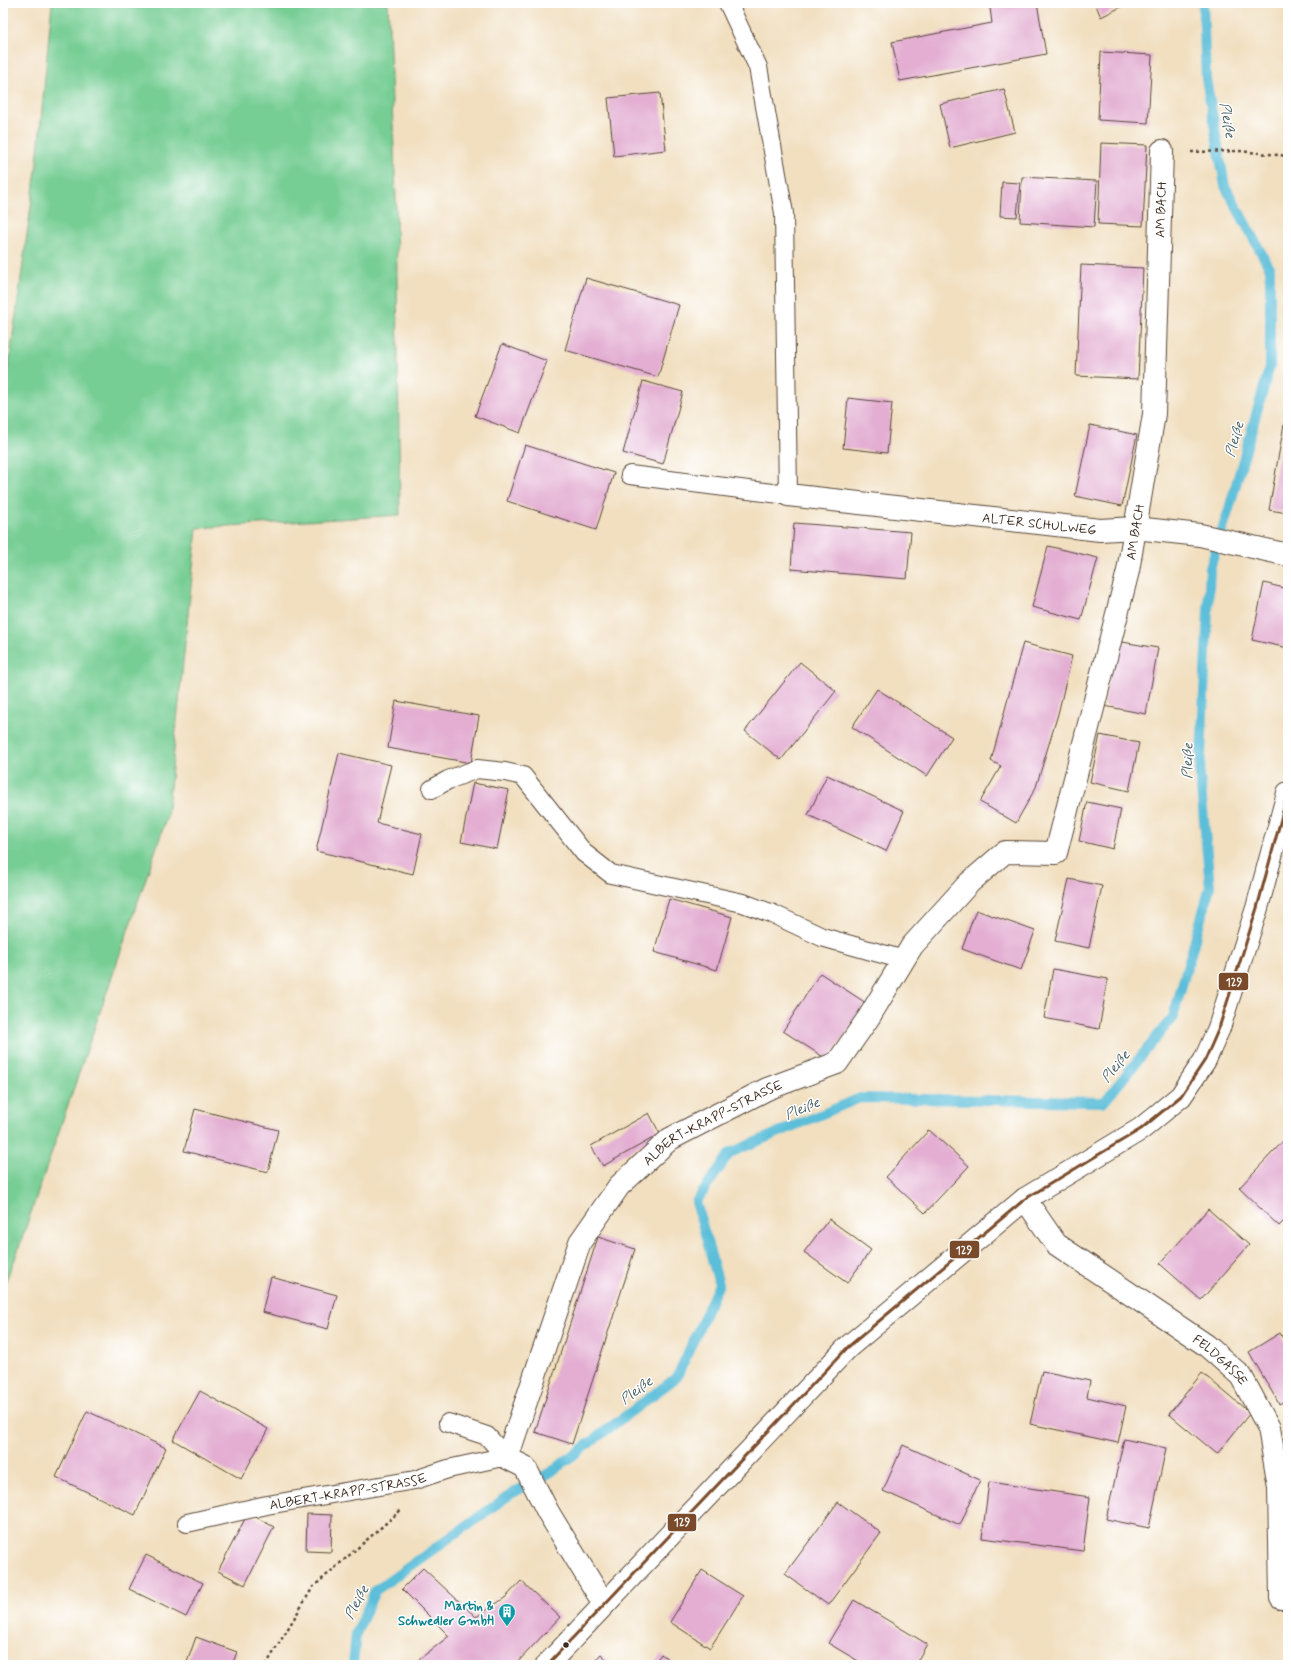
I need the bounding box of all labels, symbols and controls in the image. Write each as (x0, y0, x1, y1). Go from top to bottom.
water label: Pleiße (1215, 101, 1239, 141)
street label: AM BACH (1152, 181, 1171, 238)
water label: Pleiße (1221, 418, 1249, 459)
street label: AM BACH (1123, 503, 1149, 561)
street label: ALTER SCHULWEG (981, 510, 1097, 540)
water label: Pleiße (1179, 742, 1197, 779)
line badge: 129 (1218, 972, 1249, 991)
text: 129 (1226, 976, 1242, 990)
water label: Pleiße (1097, 1046, 1135, 1086)
street label: ALBERT-KRAPP-STRASSE (640, 1077, 785, 1170)
water label: Pleiße (782, 1093, 824, 1124)
line badge: 129 (949, 1240, 980, 1259)
text: 129 (956, 1244, 972, 1258)
street label: FELDGASSE (1189, 1331, 1251, 1388)
water label: Pleiße (617, 1372, 657, 1409)
street label: ALBERT-KRAPP-STRASSE (268, 1470, 429, 1514)
line badge: 129 (667, 1513, 697, 1532)
text: 129 (674, 1516, 690, 1530)
water label: Pleiße (340, 1581, 374, 1623)
place label: Martin & Schwedler GmbH (398, 1598, 495, 1630)
building icon: Martin & Schwedler GmbH (497, 1602, 517, 1627)
unlabelled marker (561, 1640, 571, 1650)

